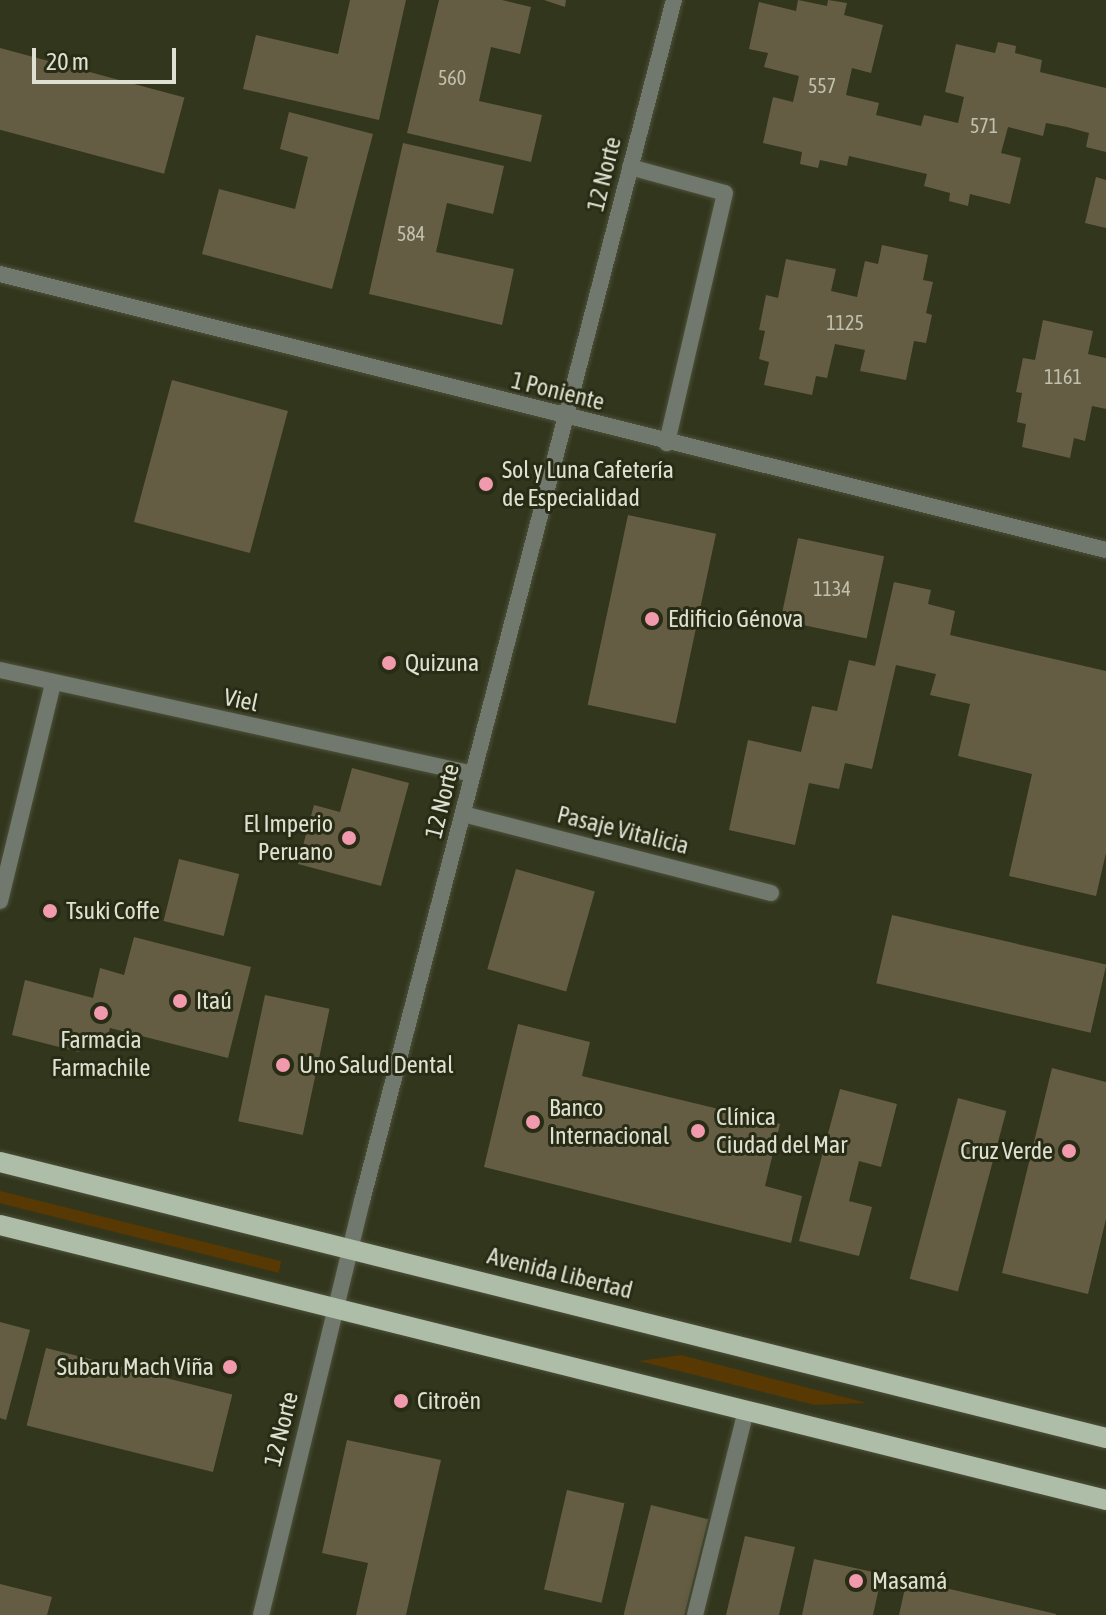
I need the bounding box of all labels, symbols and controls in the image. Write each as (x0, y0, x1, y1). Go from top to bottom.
scale bar (36, 32, 180, 82)
text: 20 m (46, 48, 89, 75)
house number: 560 (438, 65, 466, 89)
house number: 557 (808, 73, 836, 97)
house number: 571 (970, 113, 998, 137)
street label: 12 Norte (581, 134, 627, 214)
house number: 584 (397, 221, 425, 245)
house number: 1125 (826, 310, 864, 334)
house number: 1161 (1044, 364, 1082, 388)
street label: 1 Poniente (509, 366, 607, 416)
place label: Sol y Luna Cafetería de Especialidad (502, 456, 674, 512)
marker: Sol y Luna Cafetería de Especialidad (477, 475, 495, 493)
house number: 1134 (813, 576, 851, 600)
place label: Edificio Génova (668, 605, 803, 633)
marker: Edificio Génova (643, 610, 661, 628)
place label: Quizuna (405, 649, 479, 677)
marker: Quizuna (380, 654, 398, 672)
street label: Viel (221, 682, 261, 718)
street label: 12 Norte (419, 761, 465, 841)
street label: Pasaje Vitalicia (554, 800, 692, 860)
place label: El Imperio Peruano (244, 810, 333, 866)
marker: El Imperio Peruano (340, 829, 358, 847)
place label: Tsuki Coffe (66, 897, 160, 925)
marker: Tsuki Coffe (41, 902, 59, 920)
place label: Itaú (196, 987, 232, 1015)
marker: Itaú (171, 992, 189, 1010)
marker: Farmacia Farmachile (92, 1004, 110, 1022)
place label: Farmacia Farmachile (52, 1026, 150, 1082)
place label: Uno Salud Dental (299, 1051, 454, 1079)
marker: Uno Salud Dental (274, 1056, 292, 1074)
place label: Banco Internacional (549, 1094, 669, 1150)
place label: Clínica Ciudad del Mar (716, 1103, 847, 1159)
marker: Banco Internacional (524, 1113, 542, 1131)
marker: Clínica Ciudad del Mar (687, 1120, 709, 1142)
place label: Cruz Verde (960, 1137, 1053, 1165)
marker: Cruz Verde (1060, 1142, 1078, 1160)
street label: Avenida Libertad (484, 1241, 636, 1305)
place label: Subaru Mach Viña (57, 1353, 214, 1381)
marker: Subaru Mach Viña (221, 1358, 239, 1376)
place label: Citroën (417, 1387, 481, 1415)
street label: 12 Norte (258, 1389, 304, 1469)
marker: Citroën (392, 1392, 410, 1410)
place label: Masamá (872, 1567, 947, 1595)
marker: Masamá (847, 1572, 865, 1590)

